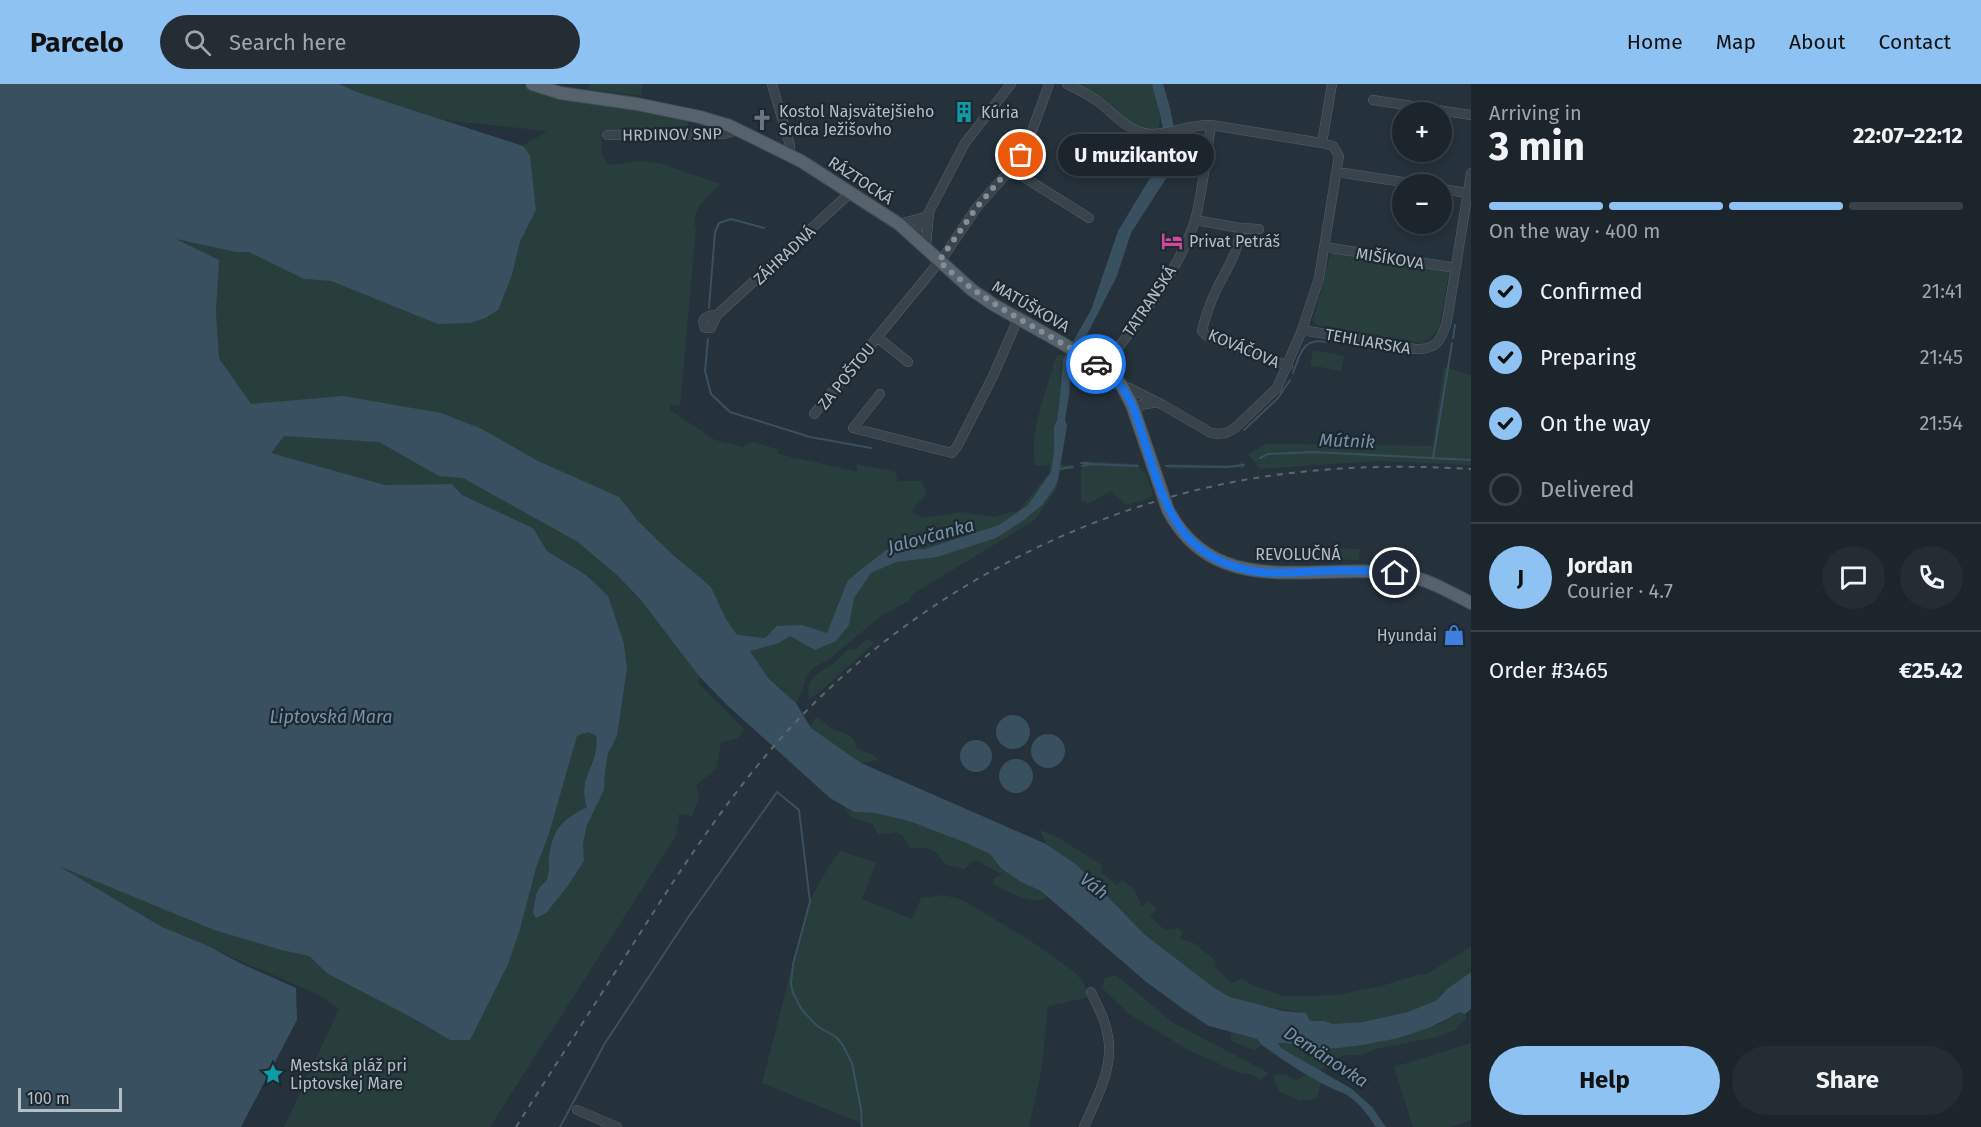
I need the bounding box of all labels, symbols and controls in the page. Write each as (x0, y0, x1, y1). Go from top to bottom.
search box (160, 15, 580, 69)
text: Parcelo (30, 26, 124, 59)
icon: search (181, 26, 214, 59)
text: Search here (229, 29, 346, 56)
text: Home (1627, 29, 1683, 55)
text: Map (1716, 29, 1756, 55)
text: About (1789, 29, 1846, 55)
text: Contact (1879, 29, 1951, 55)
building icon: Kúria (952, 100, 976, 124)
text: Arriving in (1489, 101, 1582, 125)
place label: Kostol Najsvätejšieho Srdca Ježišovho (779, 102, 934, 139)
map controls (1392, 102, 1452, 234)
button: + (1392, 102, 1452, 162)
place label: Kúria (981, 103, 1019, 122)
church icon: Kostol Najsvätejšieho Srdca Ježišovho (750, 108, 774, 132)
text: 22:07–22:12 (1853, 122, 1963, 149)
street label: HRDINOV SNP (622, 124, 722, 145)
text: 3 min (1489, 124, 1585, 170)
pin (995, 129, 1046, 180)
callout: U muzikantov (1057, 134, 1213, 176)
icon: bag (1004, 138, 1037, 171)
text: U muzikantov (1074, 143, 1198, 167)
street label: RÁZTOCKÁ (825, 152, 898, 209)
button: − (1392, 174, 1452, 234)
text: On the way · 400 m (1489, 219, 1660, 243)
street label: ZÁHRADNÁ (749, 221, 820, 289)
hotel icon: Privat Petráš (1160, 229, 1184, 253)
place label: Privat Petráš (1189, 232, 1280, 251)
street label: MIŠÍKOVA (1355, 243, 1426, 273)
street label: TATRANSKÁ (1118, 261, 1180, 340)
icon: check (1489, 275, 1522, 308)
street label: MATÚŠKOVA (989, 276, 1074, 337)
text: Confirmed (1540, 278, 1643, 305)
text: 21:41 (1922, 279, 1963, 303)
street label: KOVÁČOVA (1205, 324, 1283, 372)
street label: TEHLIARSKA (1324, 325, 1413, 358)
courier (1066, 334, 1126, 394)
street label: ZA POŠTOU (813, 339, 879, 413)
icon: check (1489, 341, 1522, 374)
text: Preparing (1540, 344, 1636, 371)
text: 21:45 (1920, 345, 1963, 369)
icon: car (1080, 348, 1113, 381)
icon: check (1489, 407, 1522, 440)
text: On the way (1540, 410, 1651, 437)
text: 21:54 (1919, 411, 1963, 435)
water label: Mútnik (1319, 429, 1376, 453)
text: Delivered (1540, 476, 1635, 503)
water label: Jalovčanka (884, 514, 977, 558)
street label: REVOLUČNÁ (1255, 544, 1341, 564)
button: chat (1822, 546, 1885, 609)
button: phone (1900, 546, 1963, 609)
pin (1369, 547, 1420, 598)
text: Jordan (1567, 552, 1633, 579)
icon: home (1378, 556, 1411, 589)
text: J (1517, 564, 1524, 591)
text: Courier · 4.7 (1567, 579, 1673, 603)
shop icon: Hyundai (1442, 623, 1466, 647)
place label: Hyundai (1377, 626, 1437, 645)
text: Order #3465 (1489, 657, 1608, 684)
text: €25.42 (1899, 657, 1963, 684)
water label: Liptovská Mara (270, 706, 393, 728)
water label: Váh (1075, 868, 1113, 904)
water label: Demänovka (1280, 1022, 1372, 1092)
button: Help (1489, 1046, 1720, 1115)
button: Share (1732, 1046, 1963, 1115)
place label: Mestská pláž pri Liptovskej Mare (290, 1056, 407, 1093)
place icon: Mestská pláž pri Liptovskej Mare (261, 1062, 285, 1086)
scale bar (18, 1085, 122, 1112)
text: 100 m (27, 1089, 70, 1108)

